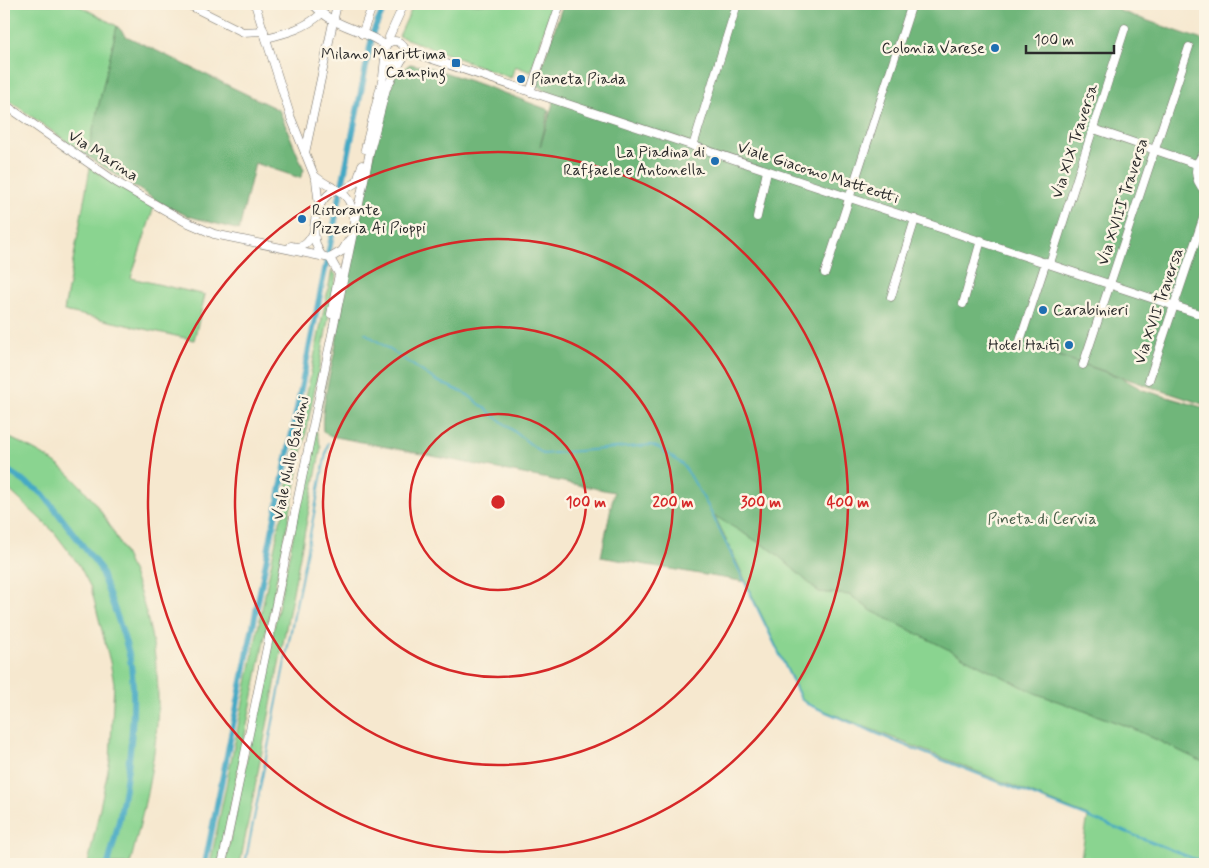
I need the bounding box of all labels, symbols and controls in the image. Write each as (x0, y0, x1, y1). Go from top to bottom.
scale bar (1026, 22, 1114, 54)
text: 100 m (1034, 31, 1074, 51)
place label: Colonia Varese (881, 38, 985, 59)
marker: Colonia Varese (989, 42, 1001, 54)
place label: Milano Marittima Camping (321, 44, 446, 84)
marker: Milano Marittima Camping (450, 57, 462, 69)
place label: Pianeta Piada (531, 69, 626, 90)
marker: Pianeta Piada (515, 73, 527, 85)
street label: Via XIX Traversa (1047, 81, 1104, 201)
street label: Via Marina (64, 125, 142, 187)
street label: Via XVIII Traversa (1093, 136, 1153, 268)
street label: Viale Giacomo Matteotti (735, 137, 902, 209)
place label: La Piadina di Raffaele e Antonella (563, 142, 705, 181)
marker: La Piadina di Raffaele e Antonella (709, 155, 721, 167)
place label: Ristorante Pizzeria Ai Pioppi (312, 200, 426, 239)
marker: Ristorante Pizzeria Ai Pioppi (296, 213, 308, 225)
street label: Via XVII Traversa (1129, 245, 1189, 367)
place label: Carabinieri (1053, 300, 1128, 321)
marker: Carabinieri (1037, 304, 1049, 316)
place label: Hotel Haiti (988, 335, 1059, 356)
marker: Hotel Haiti (1063, 339, 1075, 351)
street label: Viale Nullo Baldini (268, 394, 314, 522)
centre of rings (489, 493, 507, 511)
text: 100 m (566, 493, 606, 513)
text: 200 m (653, 493, 694, 513)
text: 300 m (741, 493, 781, 513)
text: 400 m (827, 493, 869, 513)
park label: Pineta di Cervia (987, 509, 1097, 530)

